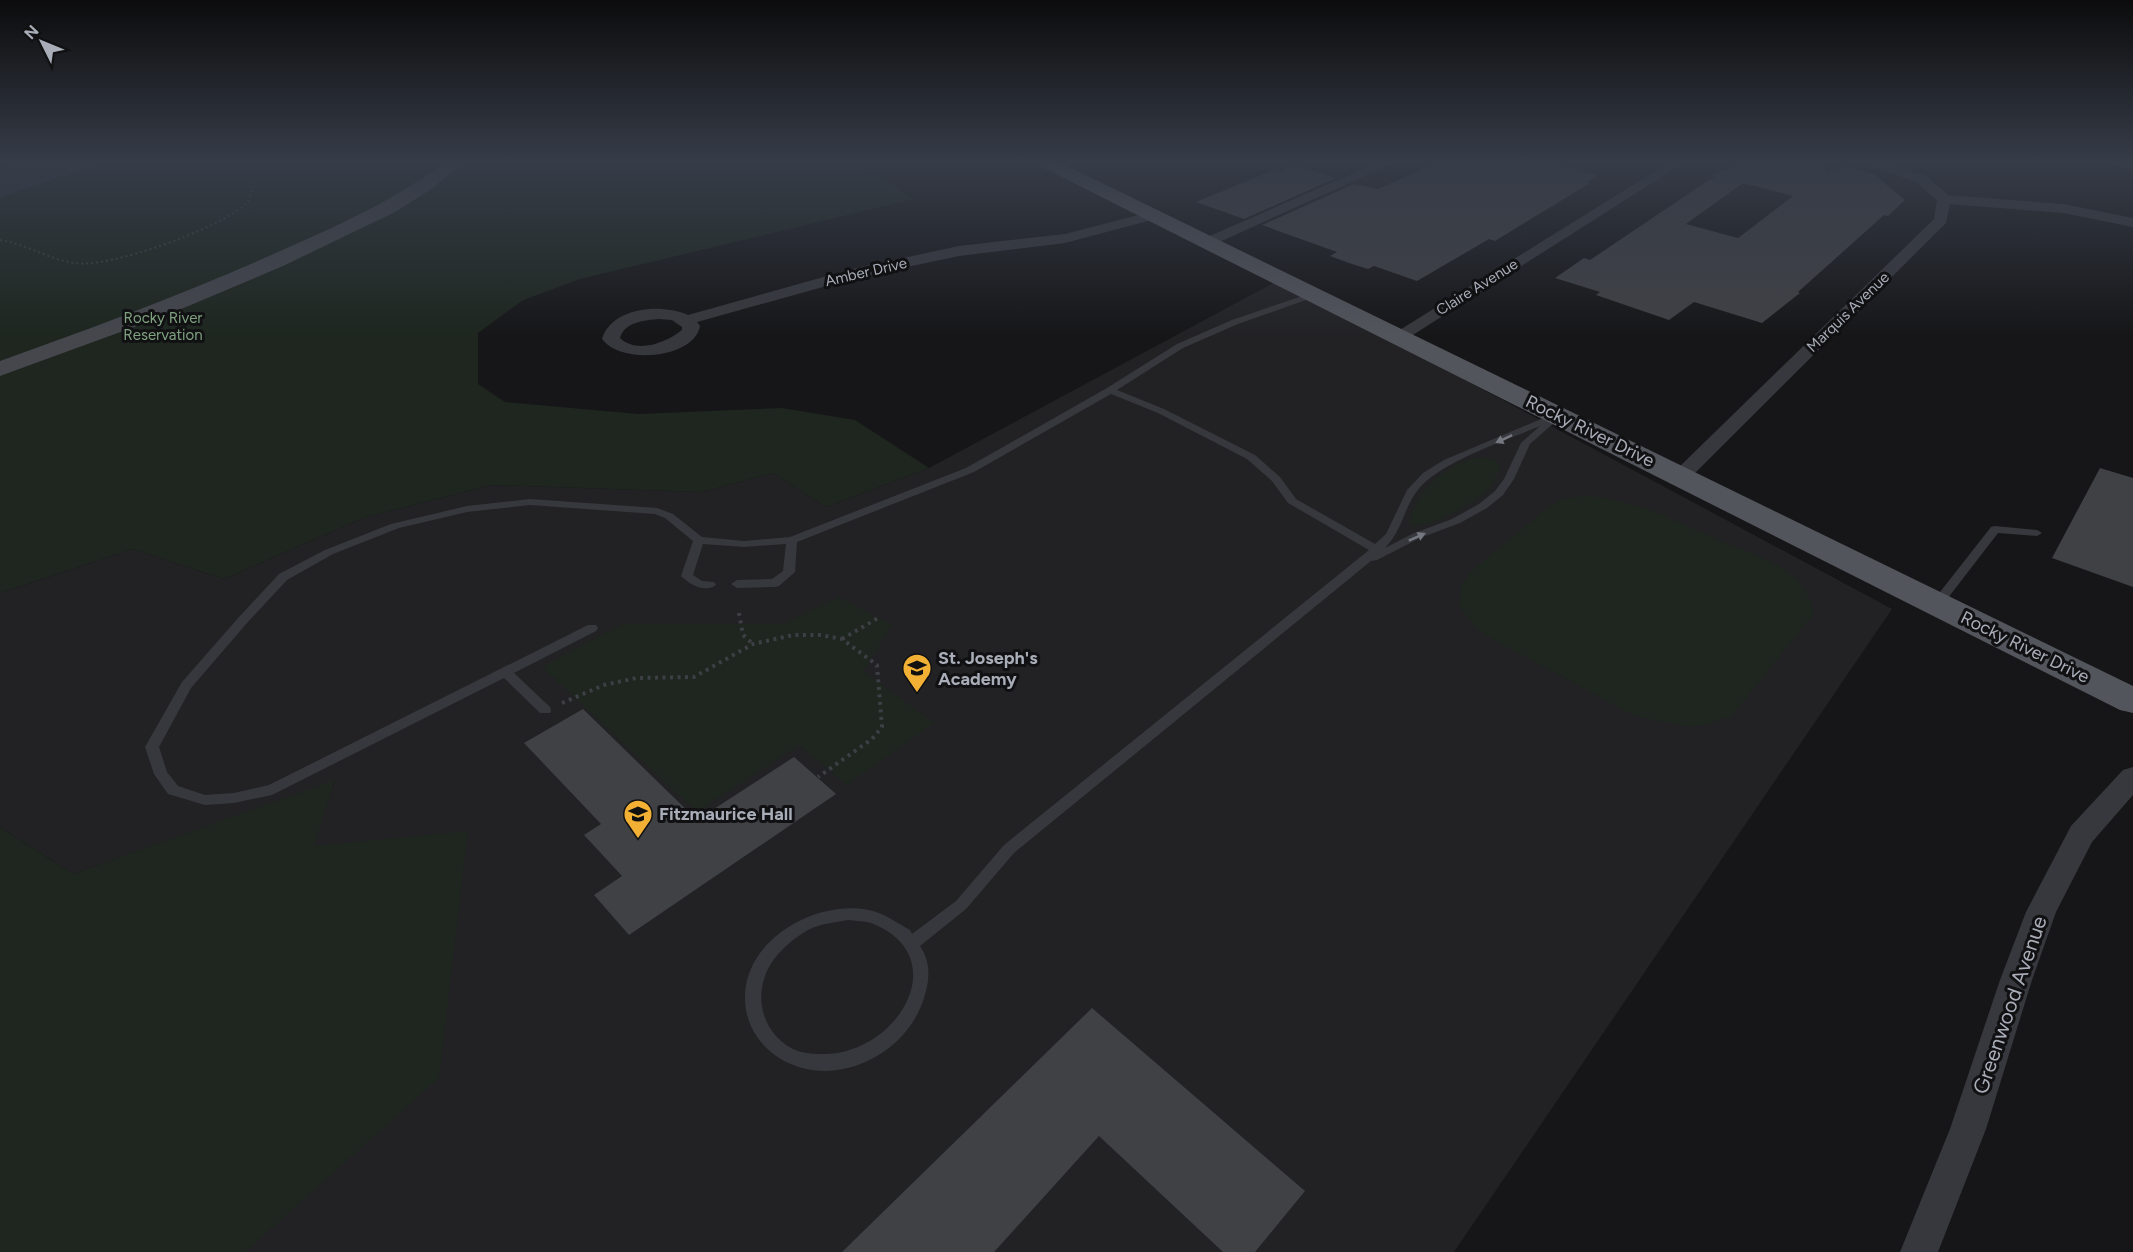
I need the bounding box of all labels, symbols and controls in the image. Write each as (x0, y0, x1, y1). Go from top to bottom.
north arrow (12, 12, 72, 72)
text: N (20, 21, 43, 43)
street label: Amber Drive (823, 254, 909, 290)
street label: Claire Avenue (1433, 255, 1521, 319)
street label: Marquis Avenue (1803, 268, 1893, 356)
park label: Rocky River Reservation (123, 309, 203, 344)
street label: Rocky River Drive (1522, 390, 1658, 472)
one-way arrow (1496, 434, 1513, 443)
one-way arrow (1408, 532, 1425, 541)
street label: Rocky River Drive (1957, 606, 2093, 688)
place label: St. Joseph's Academy (938, 647, 1038, 690)
school or university icon: St. Joseph's Academy (901, 652, 933, 694)
school or university icon: Fitzmaurice Hall (622, 798, 654, 840)
place label: Fitzmaurice Hall (659, 803, 793, 825)
street label: Greenwood Avenue (1967, 913, 2052, 1097)

